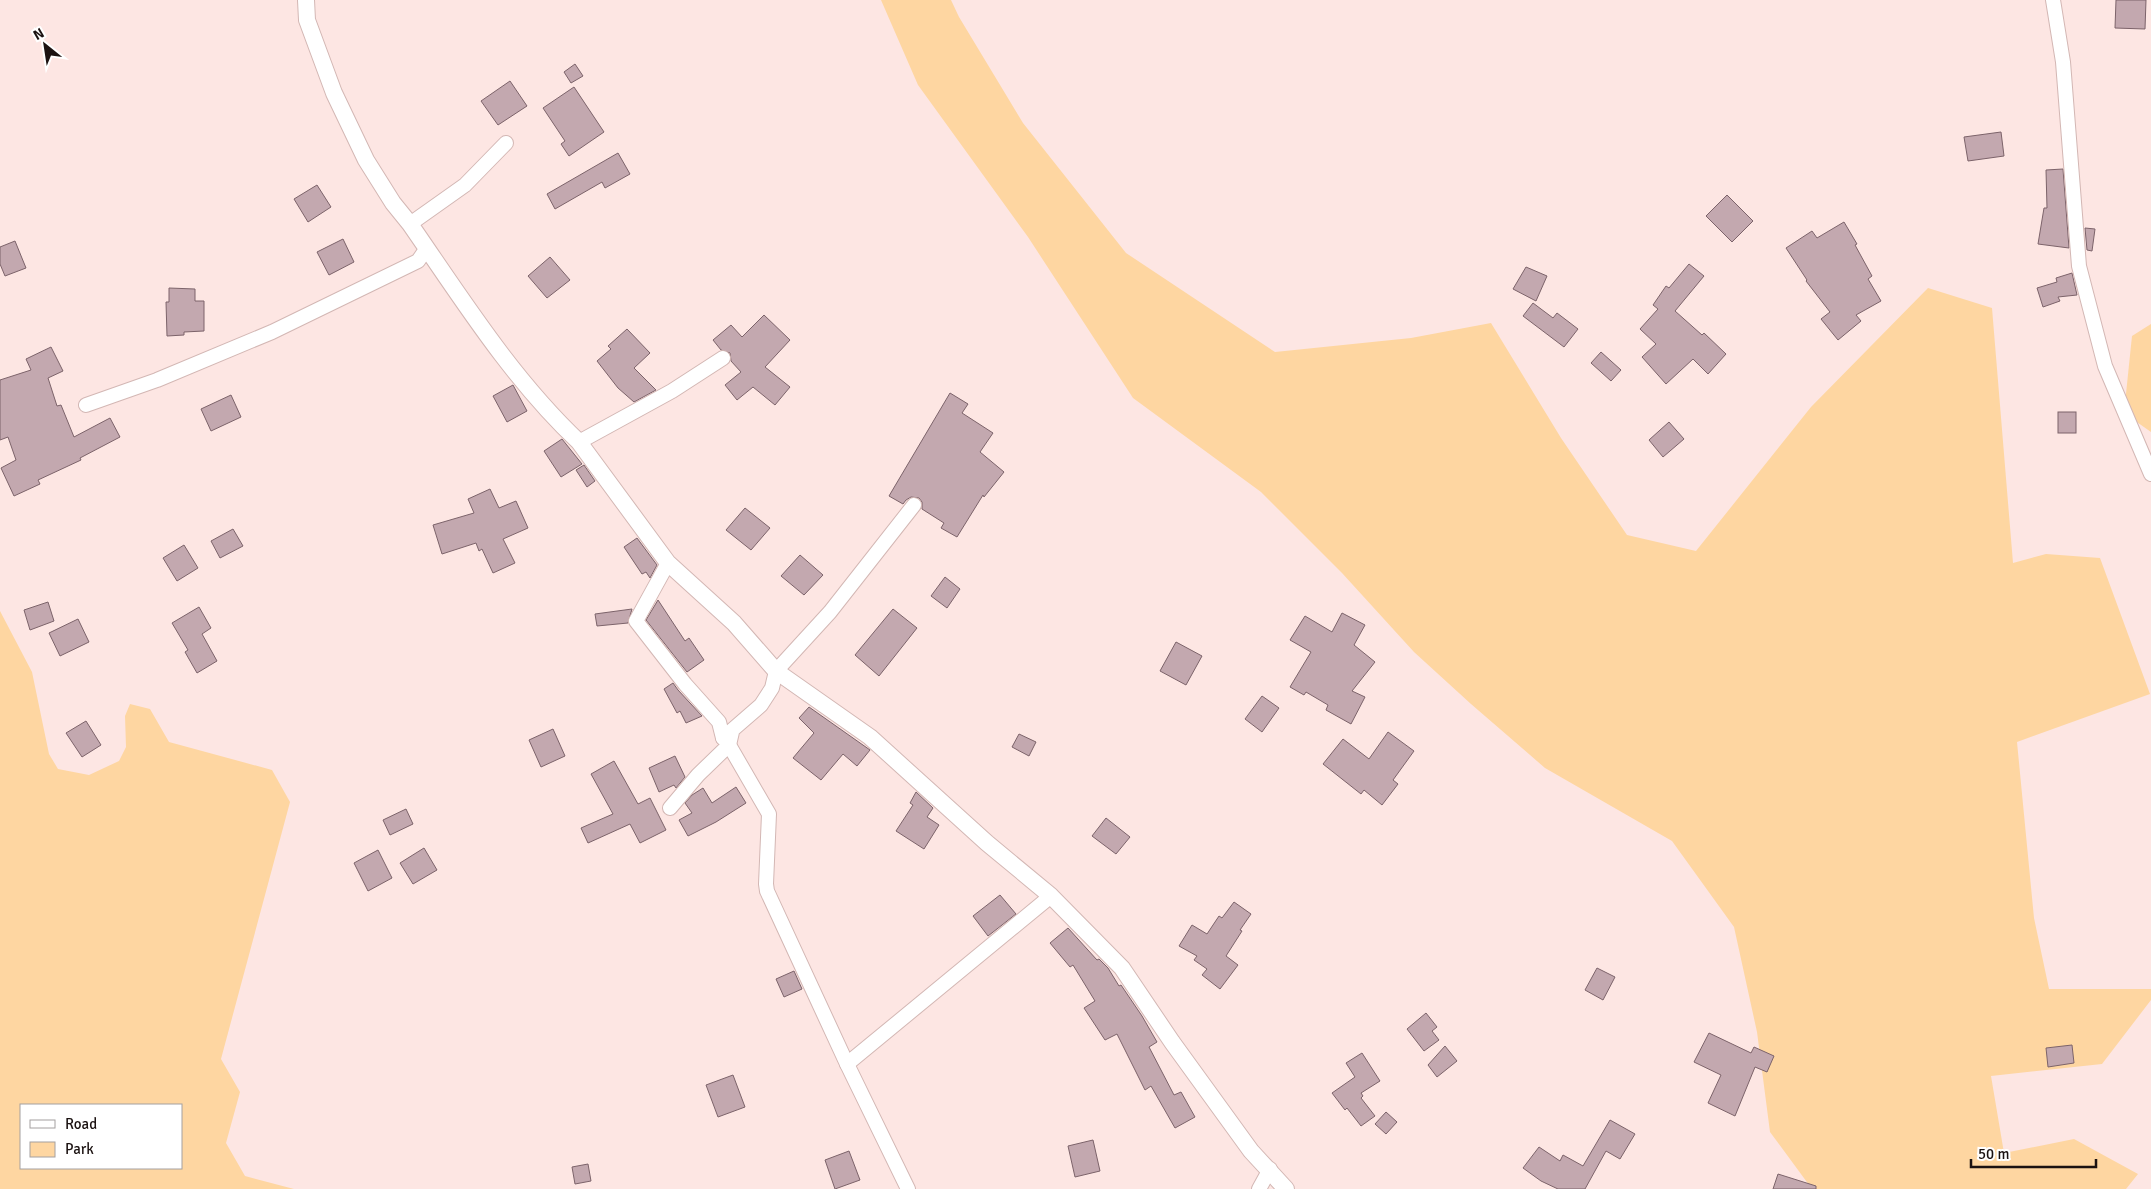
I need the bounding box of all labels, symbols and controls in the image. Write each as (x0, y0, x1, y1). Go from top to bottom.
north arrow (20, 20, 70, 70)
text: N (30, 24, 47, 44)
legend (20, 1104, 182, 1169)
text: Road (65, 1115, 97, 1133)
scale bar (1971, 1136, 2096, 1168)
text: Park (65, 1140, 94, 1158)
text: 50 m (1978, 1145, 2009, 1163)

